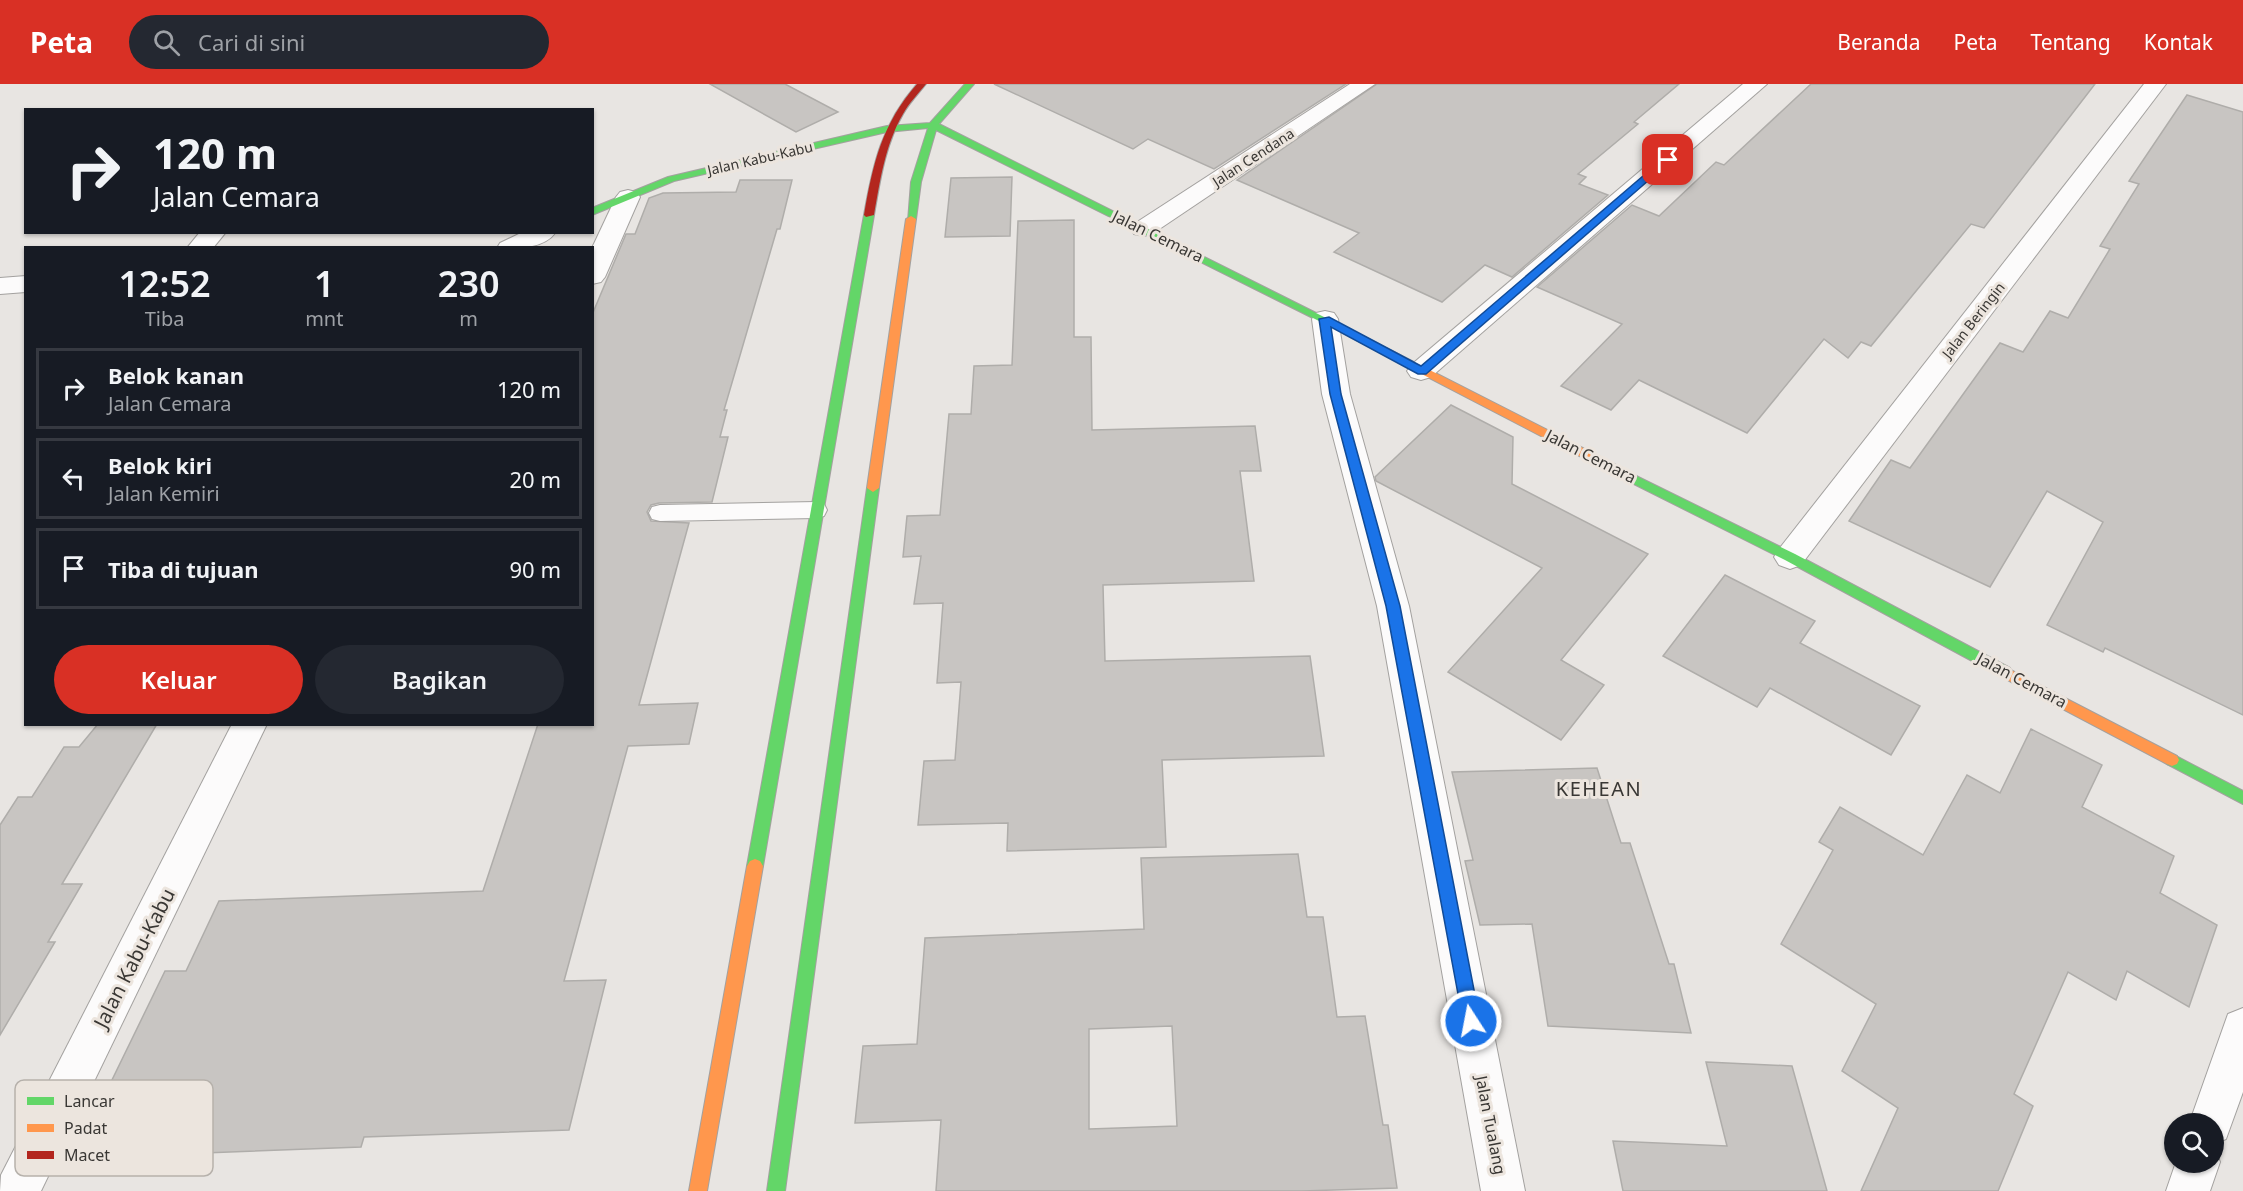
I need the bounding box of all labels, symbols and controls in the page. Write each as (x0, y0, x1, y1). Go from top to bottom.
search box (129, 15, 549, 69)
text: Peta (30, 23, 93, 61)
icon: search (150, 26, 183, 59)
text: Cari di sini (198, 27, 305, 57)
text: Beranda (1837, 28, 1921, 56)
text: Peta (1954, 28, 1997, 56)
text: Tentang (2030, 28, 2111, 56)
text: Kontak (2144, 28, 2213, 56)
street label: Jalan Cendana (1207, 123, 1298, 192)
text: 120 m (153, 124, 277, 181)
icon: right (54, 132, 132, 210)
pin (1642, 134, 1693, 185)
street label: Jalan Kabu-Kabu (704, 137, 815, 180)
icon: arrive (1651, 143, 1684, 176)
text: Jalan Cemara (153, 178, 320, 215)
street label: Jalan Cemara (1107, 204, 1207, 268)
text: 12:52 (118, 259, 211, 308)
text: 1 (314, 259, 335, 308)
text: 230 (438, 259, 500, 308)
street label: Jalan Beringin (1936, 278, 2009, 363)
text: Tiba (145, 305, 184, 332)
text: mnt (305, 305, 343, 332)
text: m (459, 305, 478, 332)
text: Belok kanan (108, 360, 244, 390)
icon: right (57, 372, 90, 405)
text: 120 m (497, 374, 561, 404)
text: Jalan Cemara (108, 390, 232, 417)
street label: Jalan Cemara (1540, 423, 1640, 488)
text: Belok kiri (108, 450, 212, 480)
icon: left (57, 462, 90, 495)
text: 20 m (510, 464, 561, 494)
text: Jalan Kemiri (108, 480, 220, 507)
icon: arrive (57, 552, 90, 585)
text: Tiba di tujuan (108, 554, 258, 584)
text: 90 m (510, 554, 561, 584)
button: Keluar (54, 645, 303, 714)
button: Bagikan (315, 645, 564, 714)
street label: Jalan Cemara (1971, 646, 2071, 713)
district label: KEHEAN (1556, 775, 1642, 802)
street label: Jalan Kabu-Kabu (86, 883, 181, 1034)
position arrow (1439, 989, 1503, 1053)
street label: Jalan Tualang (1470, 1072, 1511, 1176)
legend (15, 1080, 213, 1176)
text: Lancar (64, 1090, 115, 1112)
map controls (2164, 1113, 2224, 1173)
button: search (2164, 1113, 2224, 1173)
text: Padat (64, 1117, 107, 1139)
text: Macet (64, 1144, 110, 1166)

